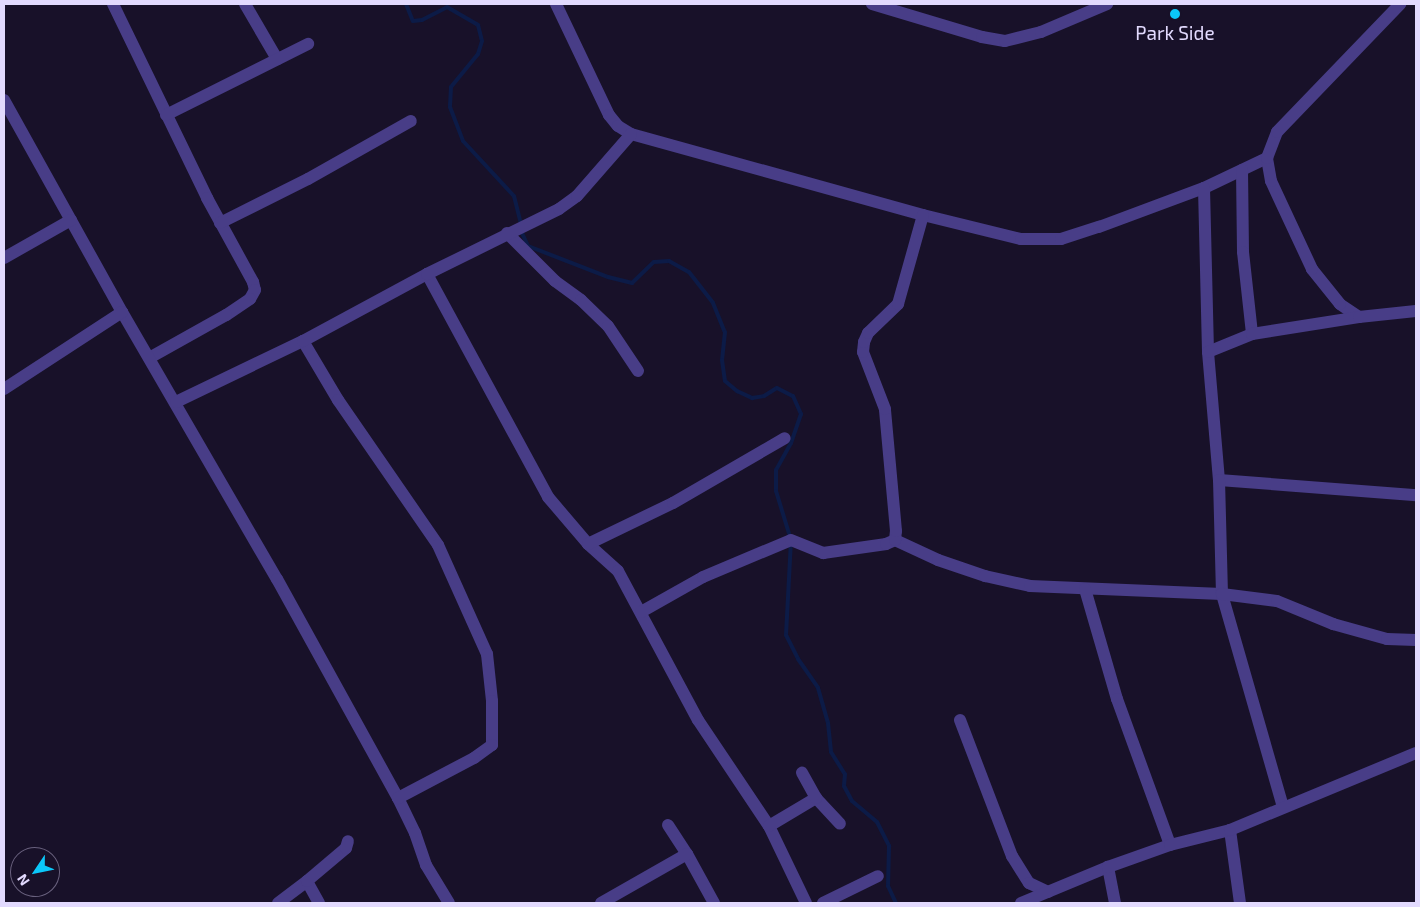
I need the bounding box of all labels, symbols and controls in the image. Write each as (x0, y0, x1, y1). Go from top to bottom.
marker: Park Side (1169, 8, 1181, 20)
place label: Park Side (1135, 22, 1215, 44)
north arrow (10, 847, 60, 897)
text: N (13, 871, 33, 889)

